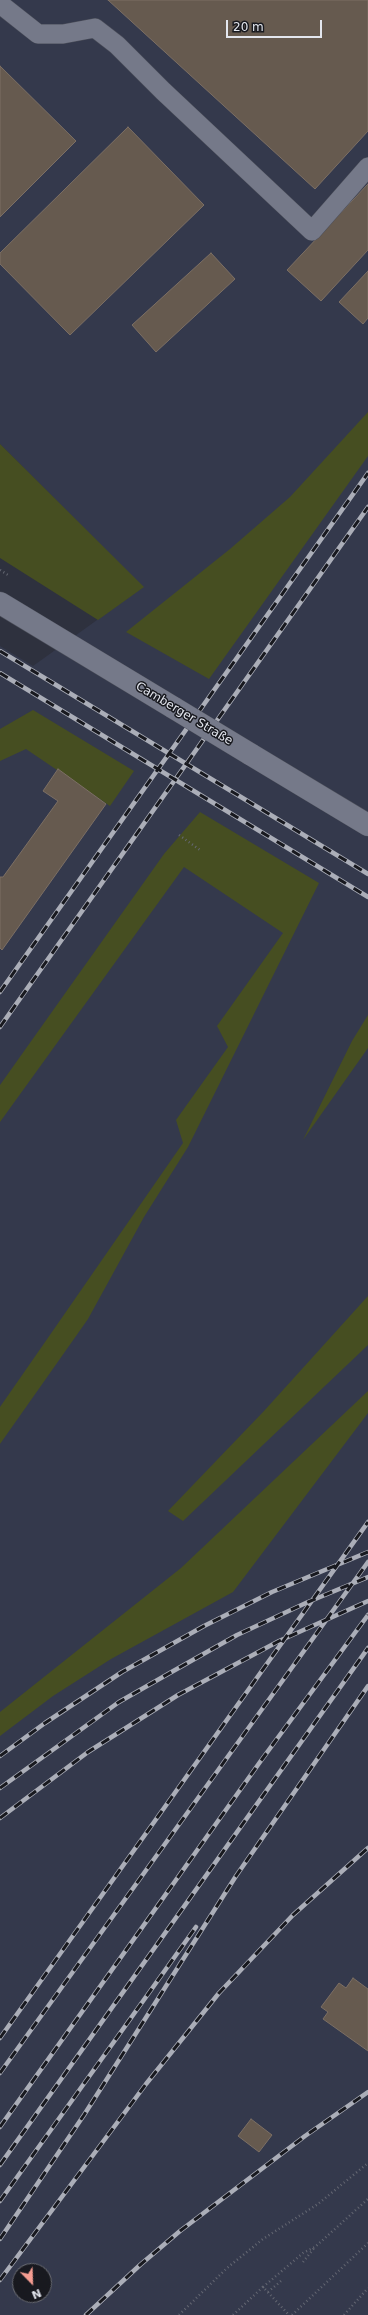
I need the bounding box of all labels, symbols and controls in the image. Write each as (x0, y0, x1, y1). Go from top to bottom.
scale bar (228, 12, 324, 38)
text: 20 m (233, 20, 264, 34)
street label: Camberger Straße (133, 679, 235, 749)
north arrow (12, 2263, 52, 2303)
text: N (30, 2286, 43, 2301)

